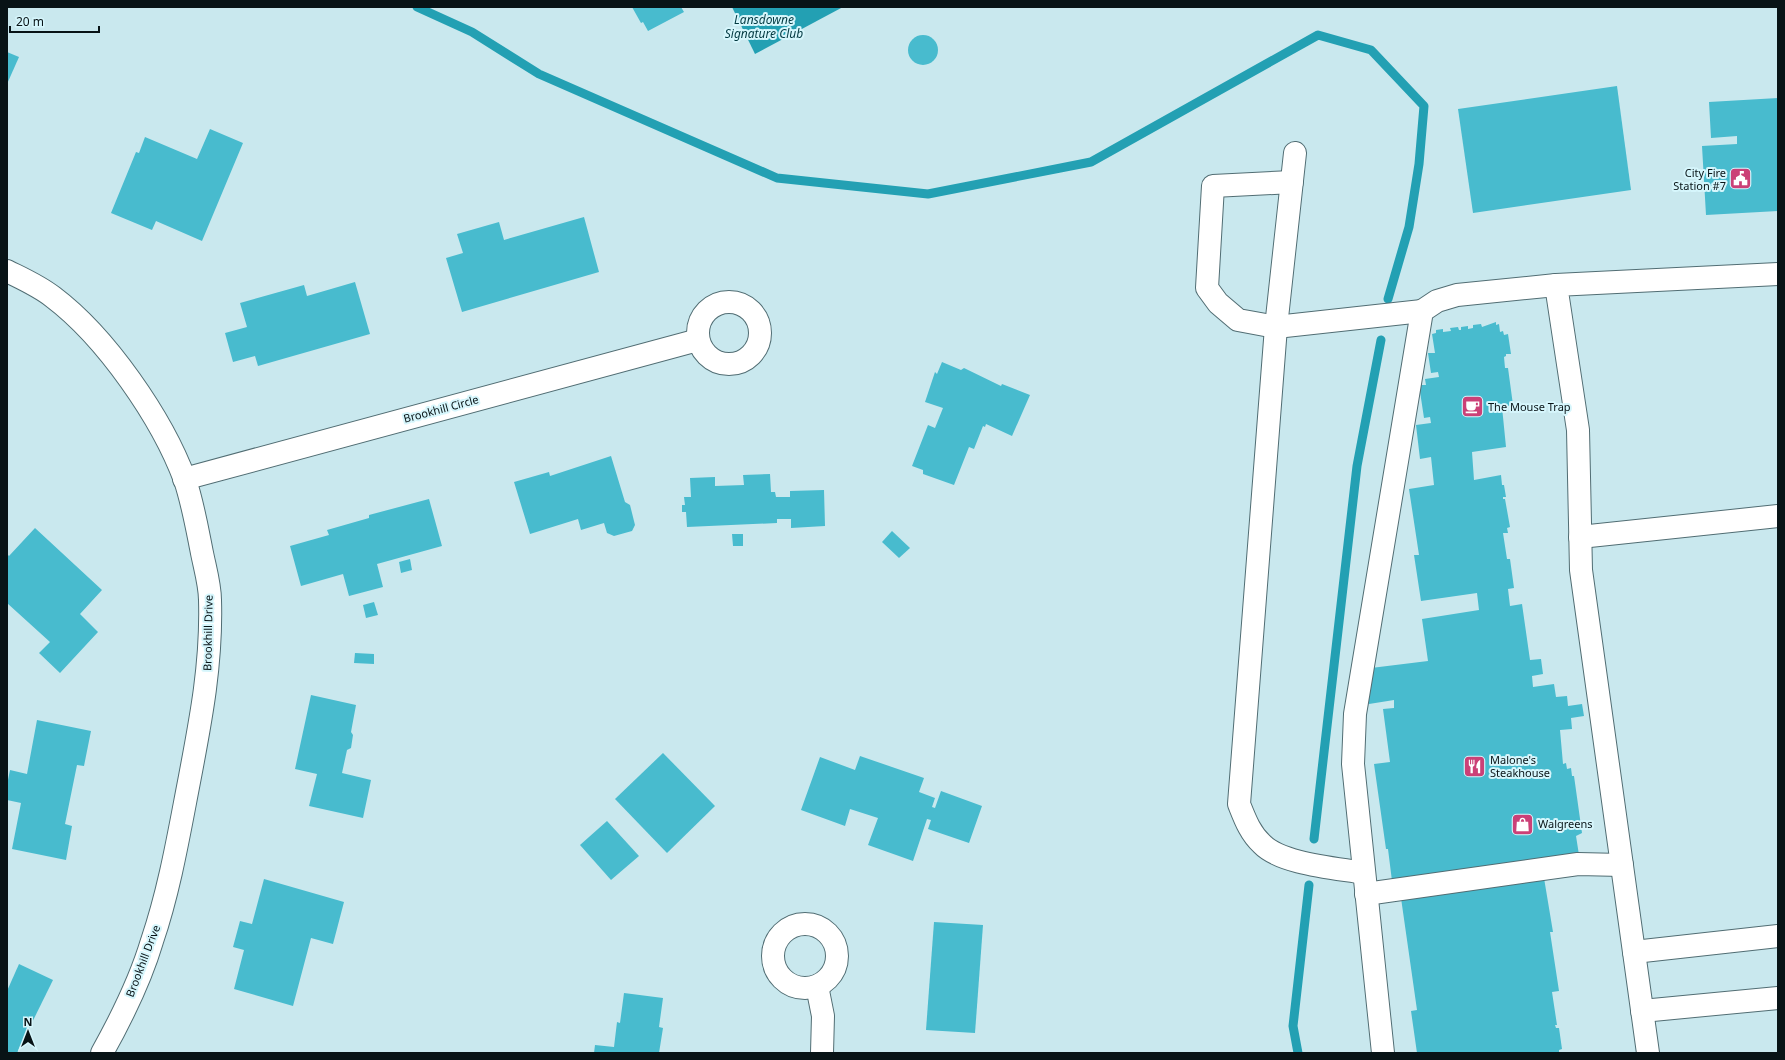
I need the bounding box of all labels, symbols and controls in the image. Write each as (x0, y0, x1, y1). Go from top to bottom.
scale bar (10, 8, 99, 34)
water label: Lansdowne Signature Club (725, 11, 803, 42)
text: 20 m (16, 13, 44, 30)
place label: City Fire Station #7 (1673, 165, 1726, 193)
public building icon: City Fire Station #7 (1728, 166, 1754, 192)
street label: Brookhill Circle (402, 391, 480, 426)
cafe icon: The Mouse Trap (1459, 394, 1485, 420)
place label: The Mouse Trap (1488, 399, 1571, 414)
street label: Brookhill Drive (199, 595, 216, 671)
place label: Malone's Steakhouse (1490, 752, 1550, 780)
restaurant icon: Malone's Steakhouse (1462, 753, 1488, 779)
shop icon: Walgreens (1510, 811, 1536, 837)
place label: Walgreens (1538, 816, 1593, 831)
street label: Brookhill Drive (122, 923, 163, 999)
north arrow (8, 1012, 48, 1052)
text: N (24, 1014, 32, 1029)

